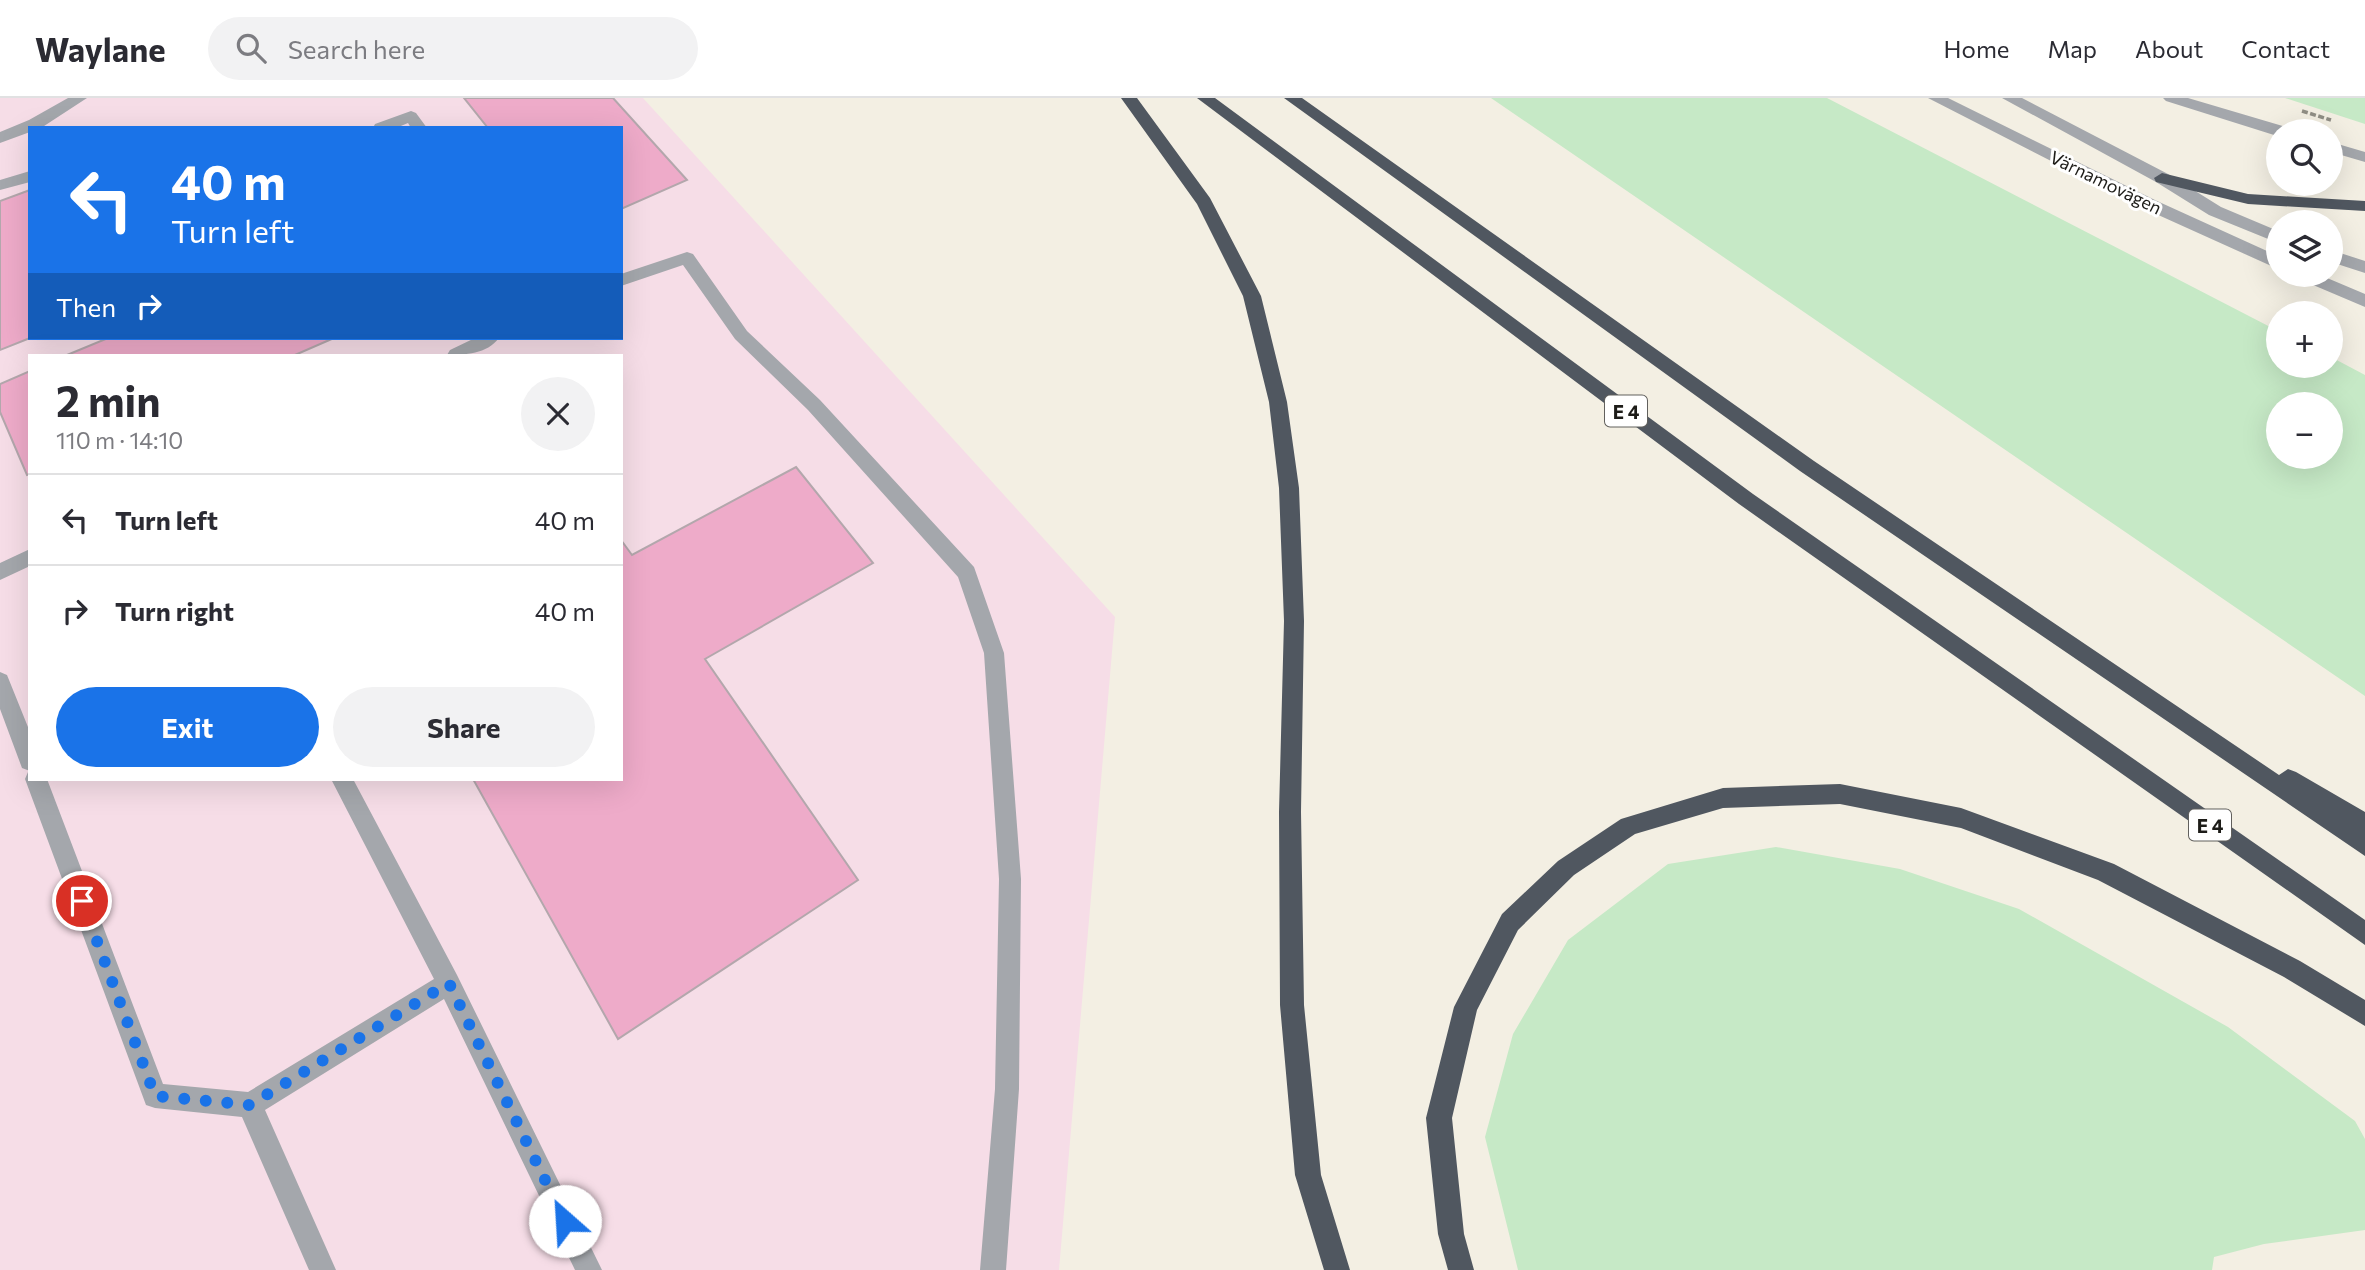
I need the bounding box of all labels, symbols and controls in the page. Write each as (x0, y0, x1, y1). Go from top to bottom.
search box (208, 17, 698, 80)
text: Waylane (35, 28, 166, 69)
icon: search (232, 29, 270, 67)
text: Search here (288, 33, 425, 64)
text: Home (1944, 34, 2010, 63)
text: Map (2048, 34, 2097, 63)
text: About (2135, 34, 2203, 63)
text: Contact (2241, 34, 2330, 63)
map controls (2266, 119, 2343, 469)
button: search (2266, 119, 2343, 196)
street label: Värnamovägen (2047, 145, 2165, 219)
text: 40 m (171, 150, 286, 210)
icon: left (56, 154, 147, 245)
text: Turn left (171, 210, 295, 250)
button: layers (2266, 210, 2343, 287)
icon: right (130, 287, 168, 325)
text: Then (56, 291, 116, 322)
button: + (2266, 301, 2343, 378)
text: 2 min (56, 374, 161, 426)
button: close (521, 377, 595, 451)
button: − (2266, 392, 2343, 469)
road number: E 4 (1605, 396, 1647, 426)
text: 110 m · 14:10 (56, 426, 183, 454)
icon: left (56, 501, 94, 539)
text: Turn left (115, 504, 218, 535)
text: 40 m (535, 504, 595, 535)
icon: right (56, 592, 94, 630)
text: Turn right (115, 595, 234, 626)
text: 40 m (535, 595, 595, 626)
button: Exit (56, 687, 319, 767)
button: Share (333, 687, 595, 767)
road number: E 4 (2189, 810, 2231, 840)
pin (52, 871, 112, 931)
icon: arrive (63, 882, 101, 920)
position arrow (528, 1184, 602, 1258)

